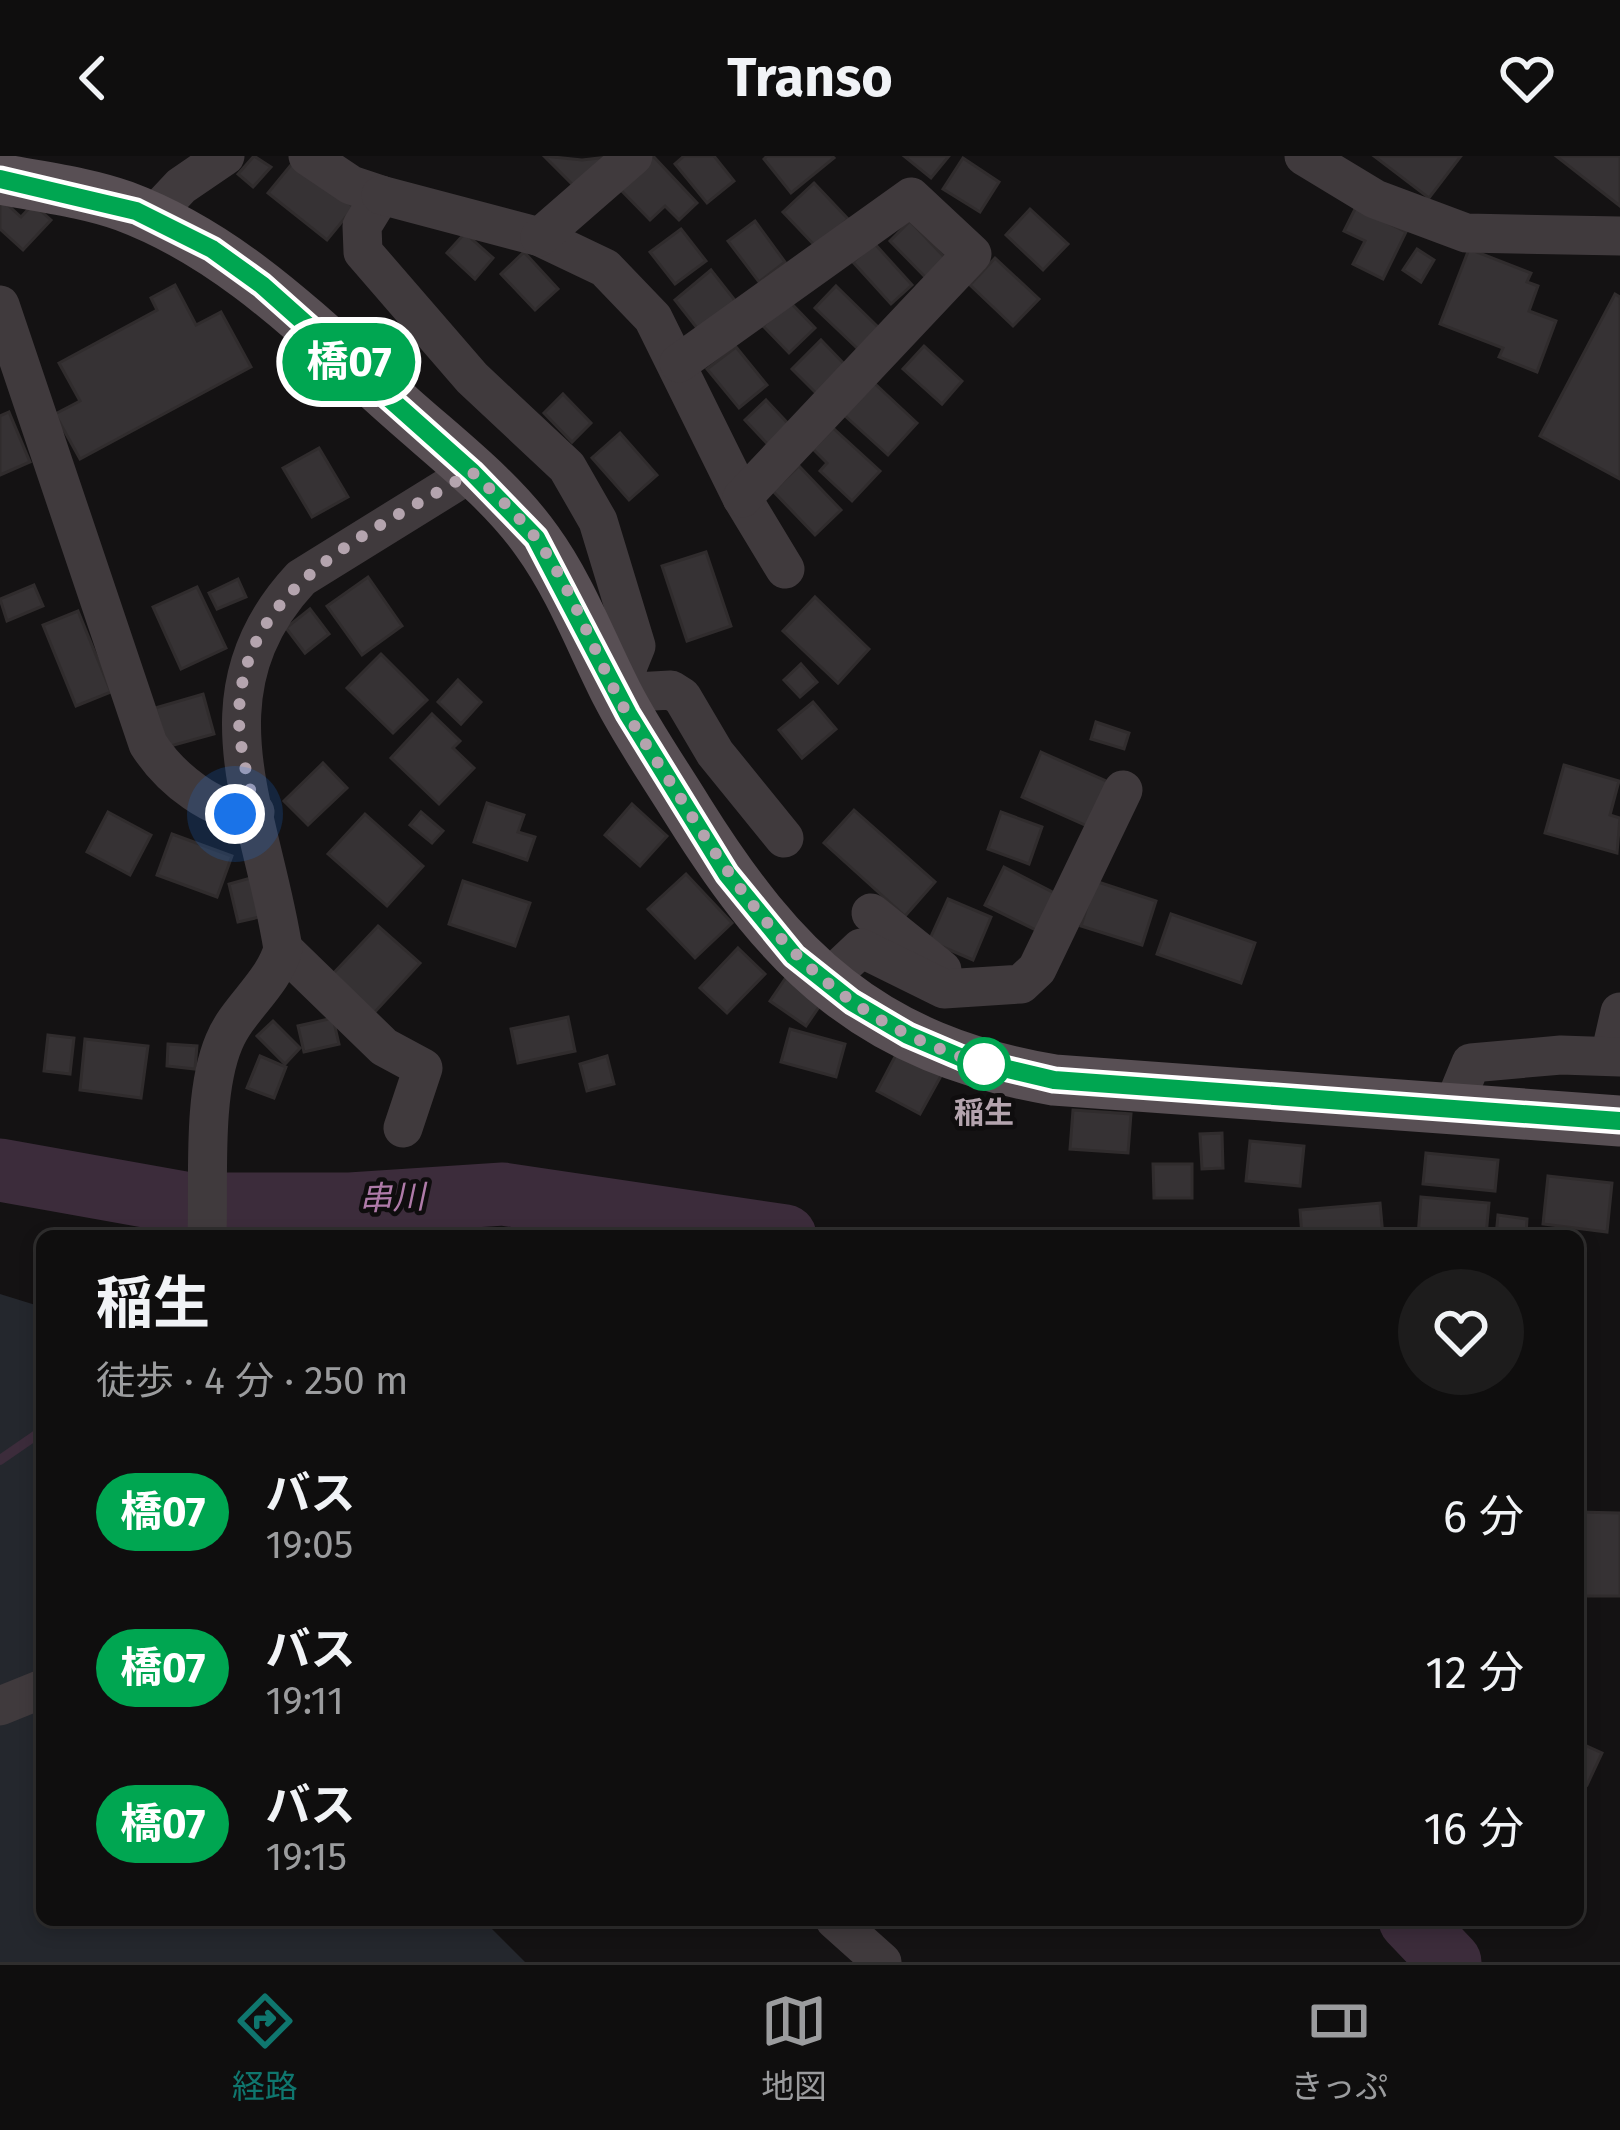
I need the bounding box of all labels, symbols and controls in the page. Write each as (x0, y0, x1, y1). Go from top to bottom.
icon: back (60, 45, 126, 111)
icon: heart (1494, 45, 1560, 111)
text: Transo (727, 46, 893, 110)
line badge: 橋07 (280, 323, 418, 401)
text: 橋07 (306, 337, 392, 387)
your location (205, 784, 265, 844)
marker: 稲生 (959, 1039, 1009, 1089)
place label: 稲生 (954, 1095, 1014, 1131)
water label: 串川 (358, 1177, 429, 1219)
button: heart (1398, 1269, 1524, 1395)
text: 稲生 (96, 1270, 210, 1338)
text: 徒歩 · 4 分 · 250 m (96, 1358, 409, 1404)
text: バス (265, 1467, 355, 1521)
text: 橋07 (120, 1487, 205, 1537)
text: 6 分 (1443, 1490, 1524, 1544)
text: 19:05 (265, 1522, 353, 1568)
text: バス (265, 1623, 355, 1677)
text: 橋07 (120, 1643, 205, 1693)
text: 12 分 (1425, 1646, 1524, 1700)
text: 19:11 (265, 1678, 344, 1724)
text: バス (265, 1779, 355, 1833)
text: 橋07 (120, 1799, 205, 1849)
text: 16 分 (1424, 1802, 1524, 1856)
text: 19:15 (265, 1834, 347, 1880)
tab: 経路 (232, 1988, 298, 2108)
tab: 地図 (761, 1988, 827, 2108)
tab: きっぷ (1291, 1988, 1388, 2108)

